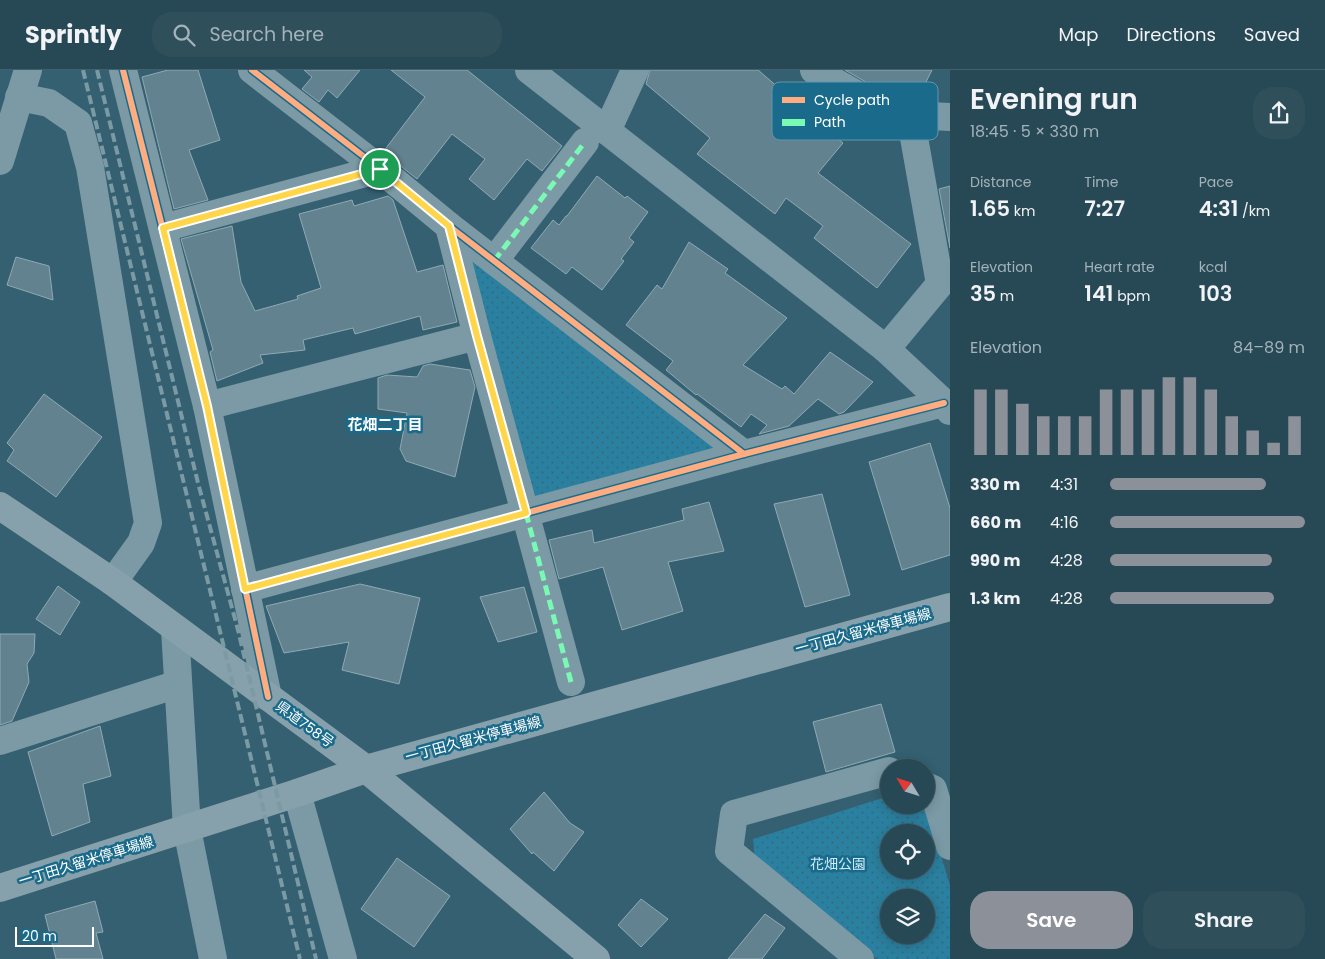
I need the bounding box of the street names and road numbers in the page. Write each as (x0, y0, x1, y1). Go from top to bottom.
street label: 一丁田久留米停車場線 (793, 603, 933, 659)
street label: 県道758号 (272, 696, 338, 752)
street label: 一丁田久留米停車場線 (403, 711, 543, 767)
street label: 一丁田久留米停車場線 (16, 831, 156, 891)

